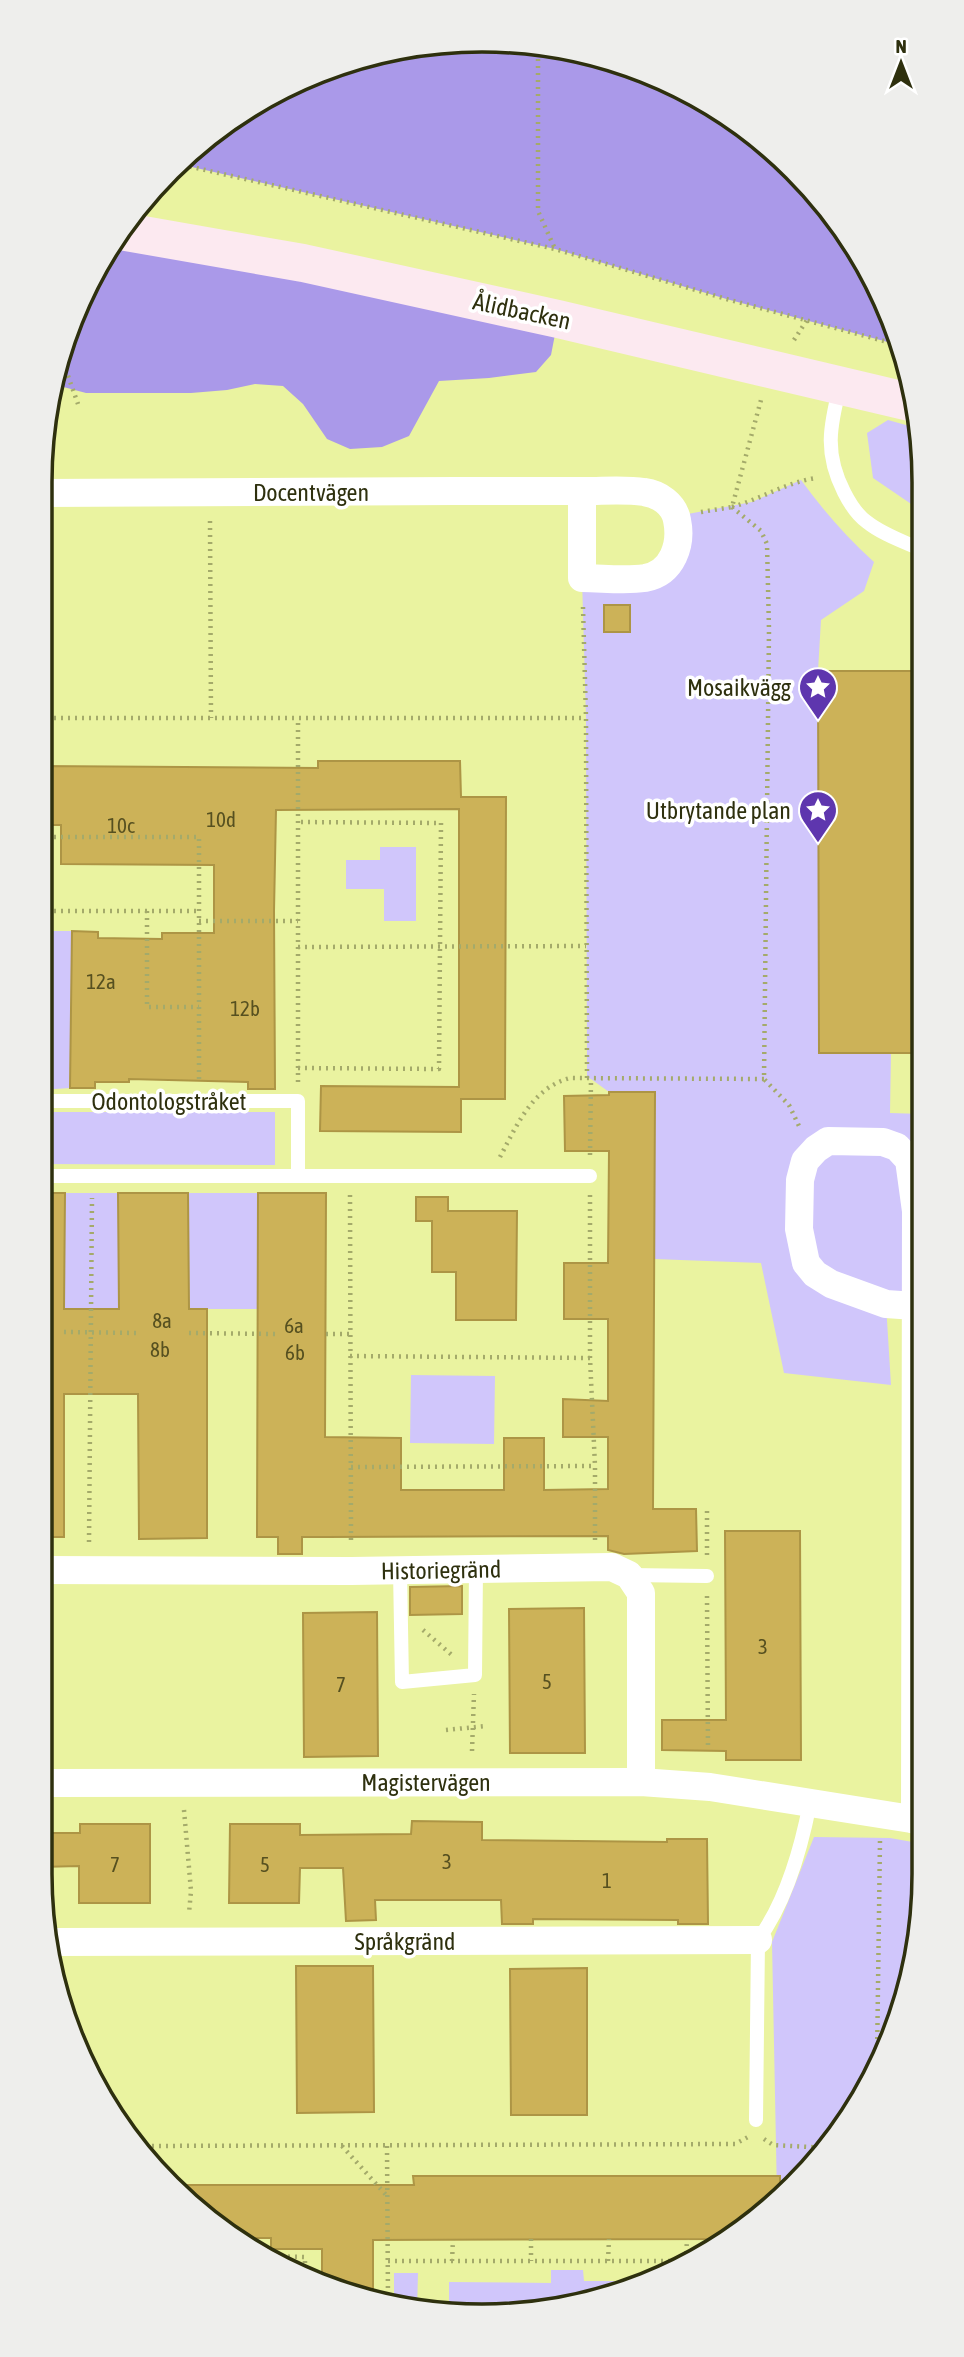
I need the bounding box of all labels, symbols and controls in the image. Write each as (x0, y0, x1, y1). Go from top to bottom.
north arrow (866, 28, 936, 98)
text: N (895, 35, 907, 57)
street label: Ålidbacken (471, 287, 573, 335)
street label: Docentvägen (253, 479, 369, 506)
place icon: Mosaikvägg (797, 666, 839, 721)
place label: Mosaikvägg (687, 674, 792, 701)
place icon: Utbrytande plan (797, 789, 839, 844)
place label: Utbrytande plan (646, 797, 791, 824)
house number: 10d (206, 807, 236, 831)
house number: 10c (107, 813, 135, 837)
house number: 12a (86, 969, 116, 993)
house number: 12b (230, 996, 260, 1020)
street label: Odontologstråket (91, 1088, 247, 1115)
house number: 8a (152, 1308, 172, 1332)
house number: 6a (284, 1313, 304, 1337)
house number: 8b (150, 1337, 170, 1361)
house number: 6b (285, 1340, 305, 1364)
street label: Historiegränd (381, 1555, 501, 1585)
house number: 3 (758, 1634, 768, 1658)
house number: 5 (542, 1669, 552, 1693)
house number: 7 (336, 1672, 346, 1696)
street label: Magistervägen (361, 1769, 491, 1796)
house number: 3 (442, 1849, 452, 1873)
house number: 7 (110, 1852, 120, 1876)
house number: 5 (260, 1852, 270, 1876)
house number: 1 (602, 1868, 612, 1892)
street label: Språkgränd (355, 1928, 455, 1955)

